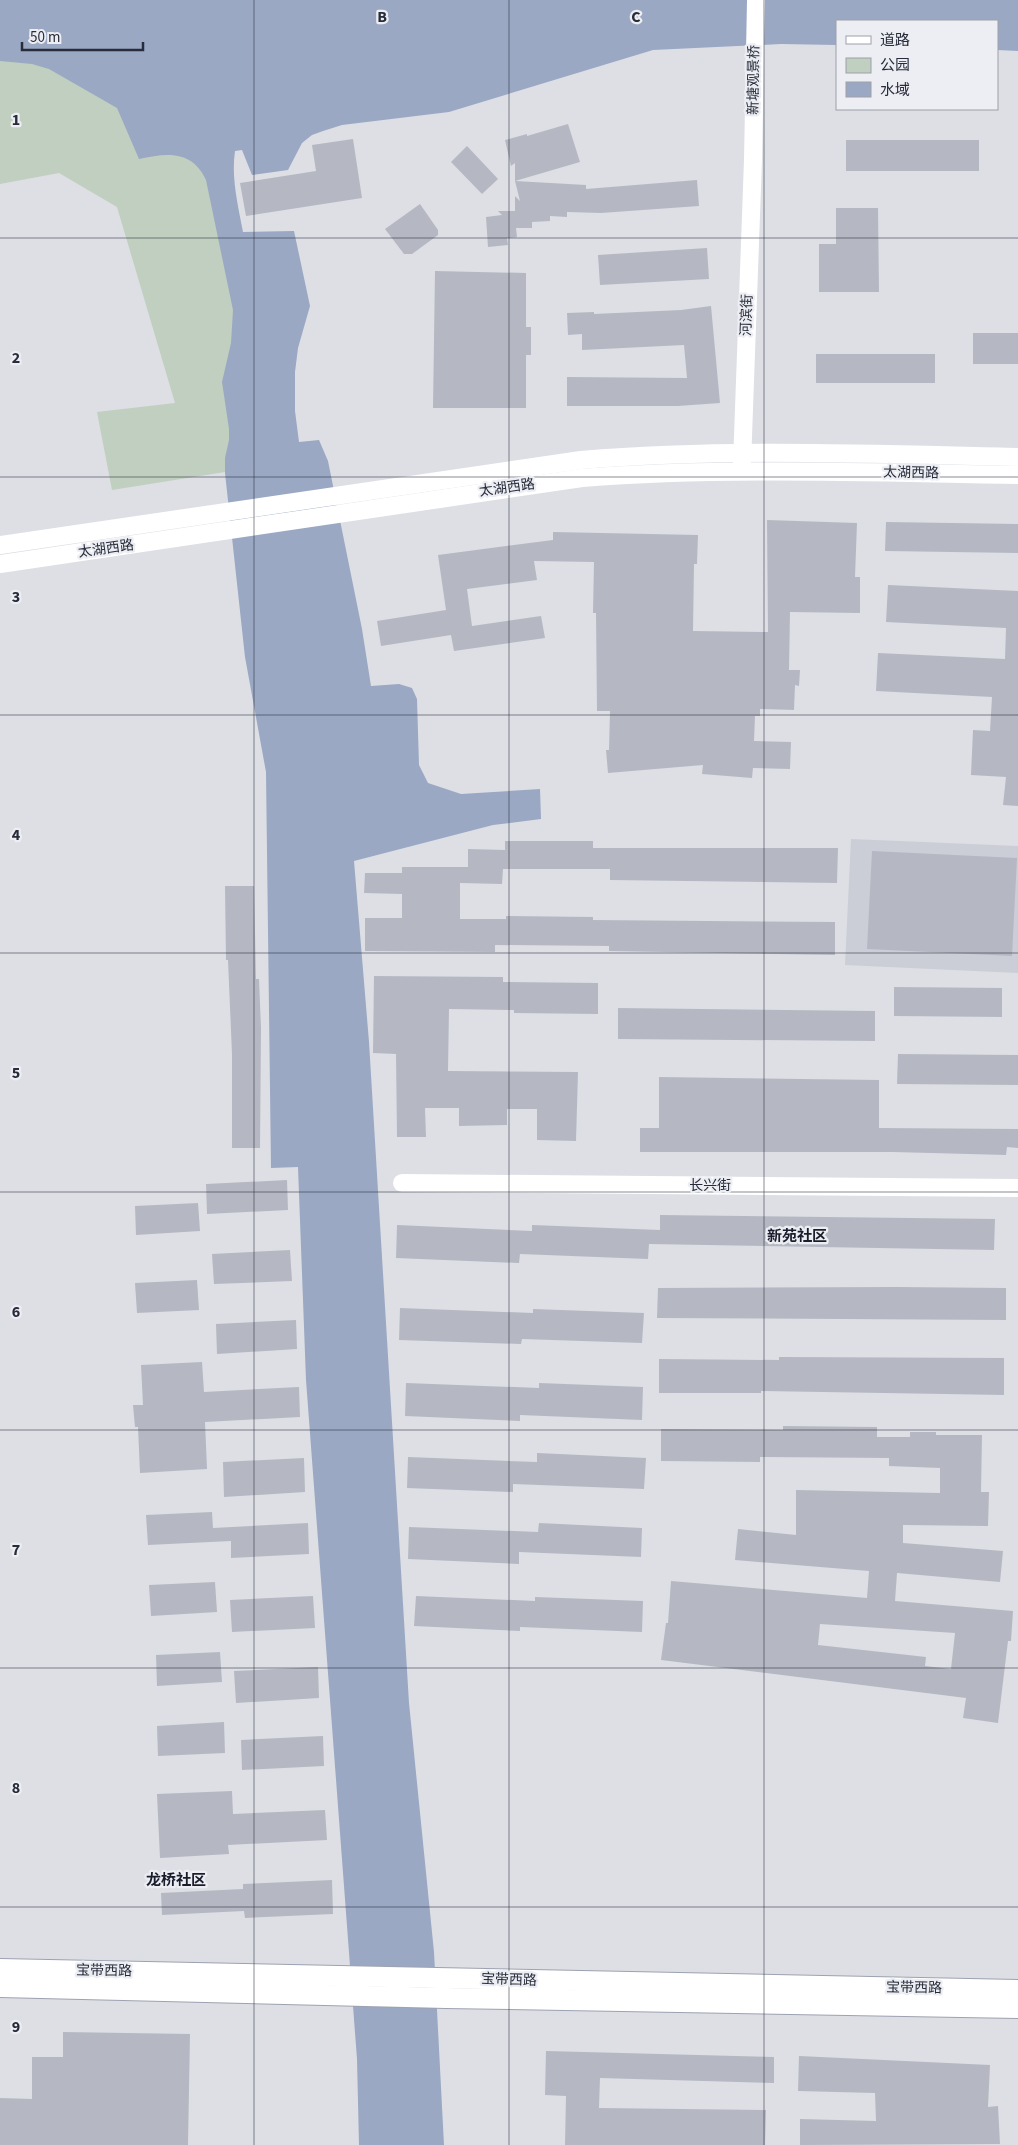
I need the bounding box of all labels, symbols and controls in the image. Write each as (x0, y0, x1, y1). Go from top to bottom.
text: B (377, 6, 387, 28)
text: C (631, 6, 641, 28)
scale bar (22, 20, 144, 52)
legend (836, 20, 998, 110)
text: 50 m (30, 27, 60, 48)
text: 道路 (880, 30, 910, 51)
street label: 新塘观景桥 (743, 45, 765, 115)
text: 公园 (880, 55, 910, 76)
text: 水域 (880, 80, 910, 101)
text: 1 (12, 109, 20, 131)
street label: 河滨街 (736, 294, 758, 336)
text: 2 (12, 347, 20, 369)
street label: 太湖西路 (883, 463, 939, 483)
street label: 太湖西路 (478, 474, 536, 502)
street label: 太湖西路 (77, 535, 135, 563)
text: 3 (12, 586, 20, 608)
text: 4 (12, 824, 21, 846)
text: 5 (12, 1062, 20, 1084)
street label: 长兴街 (689, 1176, 731, 1196)
district label: 新苑社区 (767, 1226, 827, 1247)
text: 6 (12, 1301, 20, 1323)
text: 7 (12, 1539, 20, 1561)
text: 8 (12, 1777, 20, 1799)
district label: 龙桥社区 (146, 1870, 206, 1891)
street label: 宝带西路 (76, 1961, 132, 1981)
street label: 宝带西路 (481, 1969, 537, 1991)
street label: 宝带西路 (886, 1978, 942, 1998)
text: 9 (12, 2016, 20, 2038)

